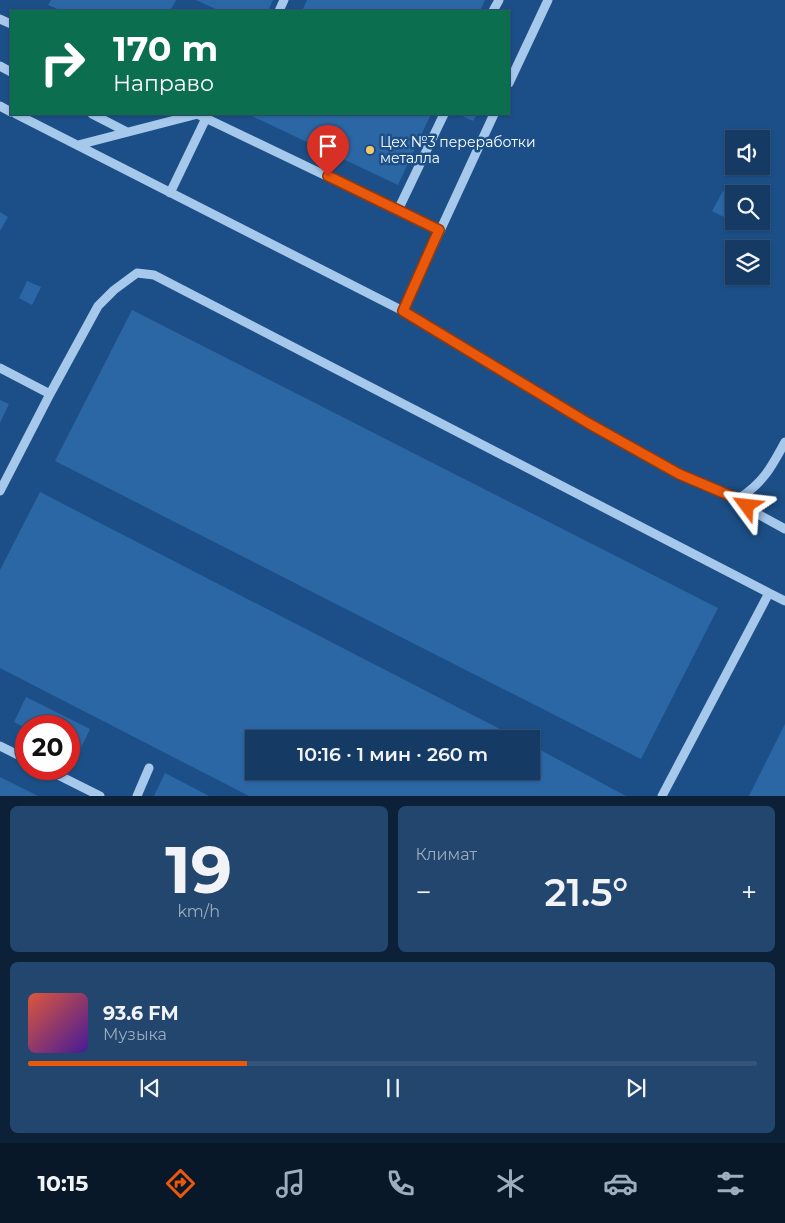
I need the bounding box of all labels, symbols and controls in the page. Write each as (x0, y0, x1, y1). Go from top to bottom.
text: 170 m (113, 27, 218, 70)
icon: right (30, 30, 95, 95)
text: Направо (113, 70, 214, 97)
pin (307, 125, 349, 176)
map controls (725, 130, 770, 285)
button: sound (725, 130, 770, 175)
icon: arrive (314, 132, 342, 160)
place label: Цех №3 переработки металла (380, 133, 536, 167)
marker: Цех №3 переработки металла (364, 144, 376, 156)
button: search (725, 185, 770, 230)
button: layers (725, 240, 770, 285)
position arrow (720, 479, 772, 531)
speed limit sign: 20 (15, 715, 80, 780)
text: 10:16 · 1 мин · 260 m (297, 743, 488, 766)
text: 19 (165, 830, 232, 909)
text: Климат (416, 845, 477, 864)
text: 21.5° (544, 869, 628, 916)
text: − (416, 875, 432, 909)
text: + (741, 875, 757, 909)
text: km/h (177, 902, 220, 921)
text: 93.6 FM (103, 1002, 179, 1025)
text: Музыка (103, 1025, 167, 1044)
icon: previous (136, 1074, 164, 1102)
icon: pause (379, 1074, 407, 1102)
icon: next (622, 1074, 650, 1102)
icon: directions (163, 1166, 198, 1201)
icon: music (273, 1166, 308, 1201)
icon: phone (383, 1166, 418, 1201)
icon: climate (493, 1166, 528, 1201)
icon: car (603, 1166, 638, 1201)
icon: filters (713, 1166, 748, 1201)
text: 10:15 (37, 1170, 88, 1197)

